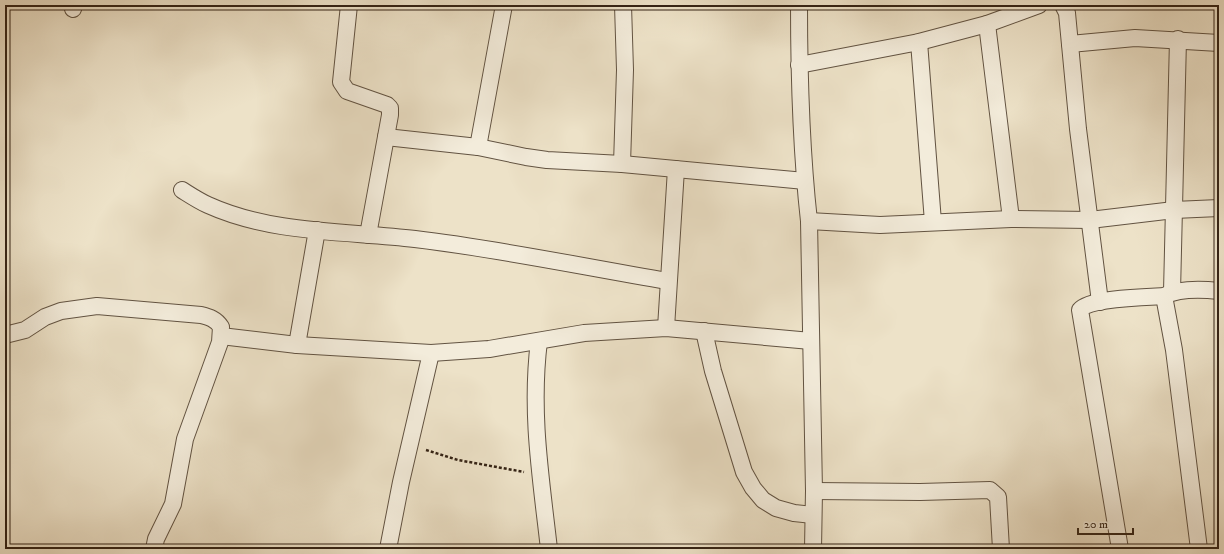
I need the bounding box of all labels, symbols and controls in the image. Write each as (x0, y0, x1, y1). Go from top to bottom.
scale bar (1078, 510, 1133, 536)
text: 20 m (1084, 517, 1108, 532)

